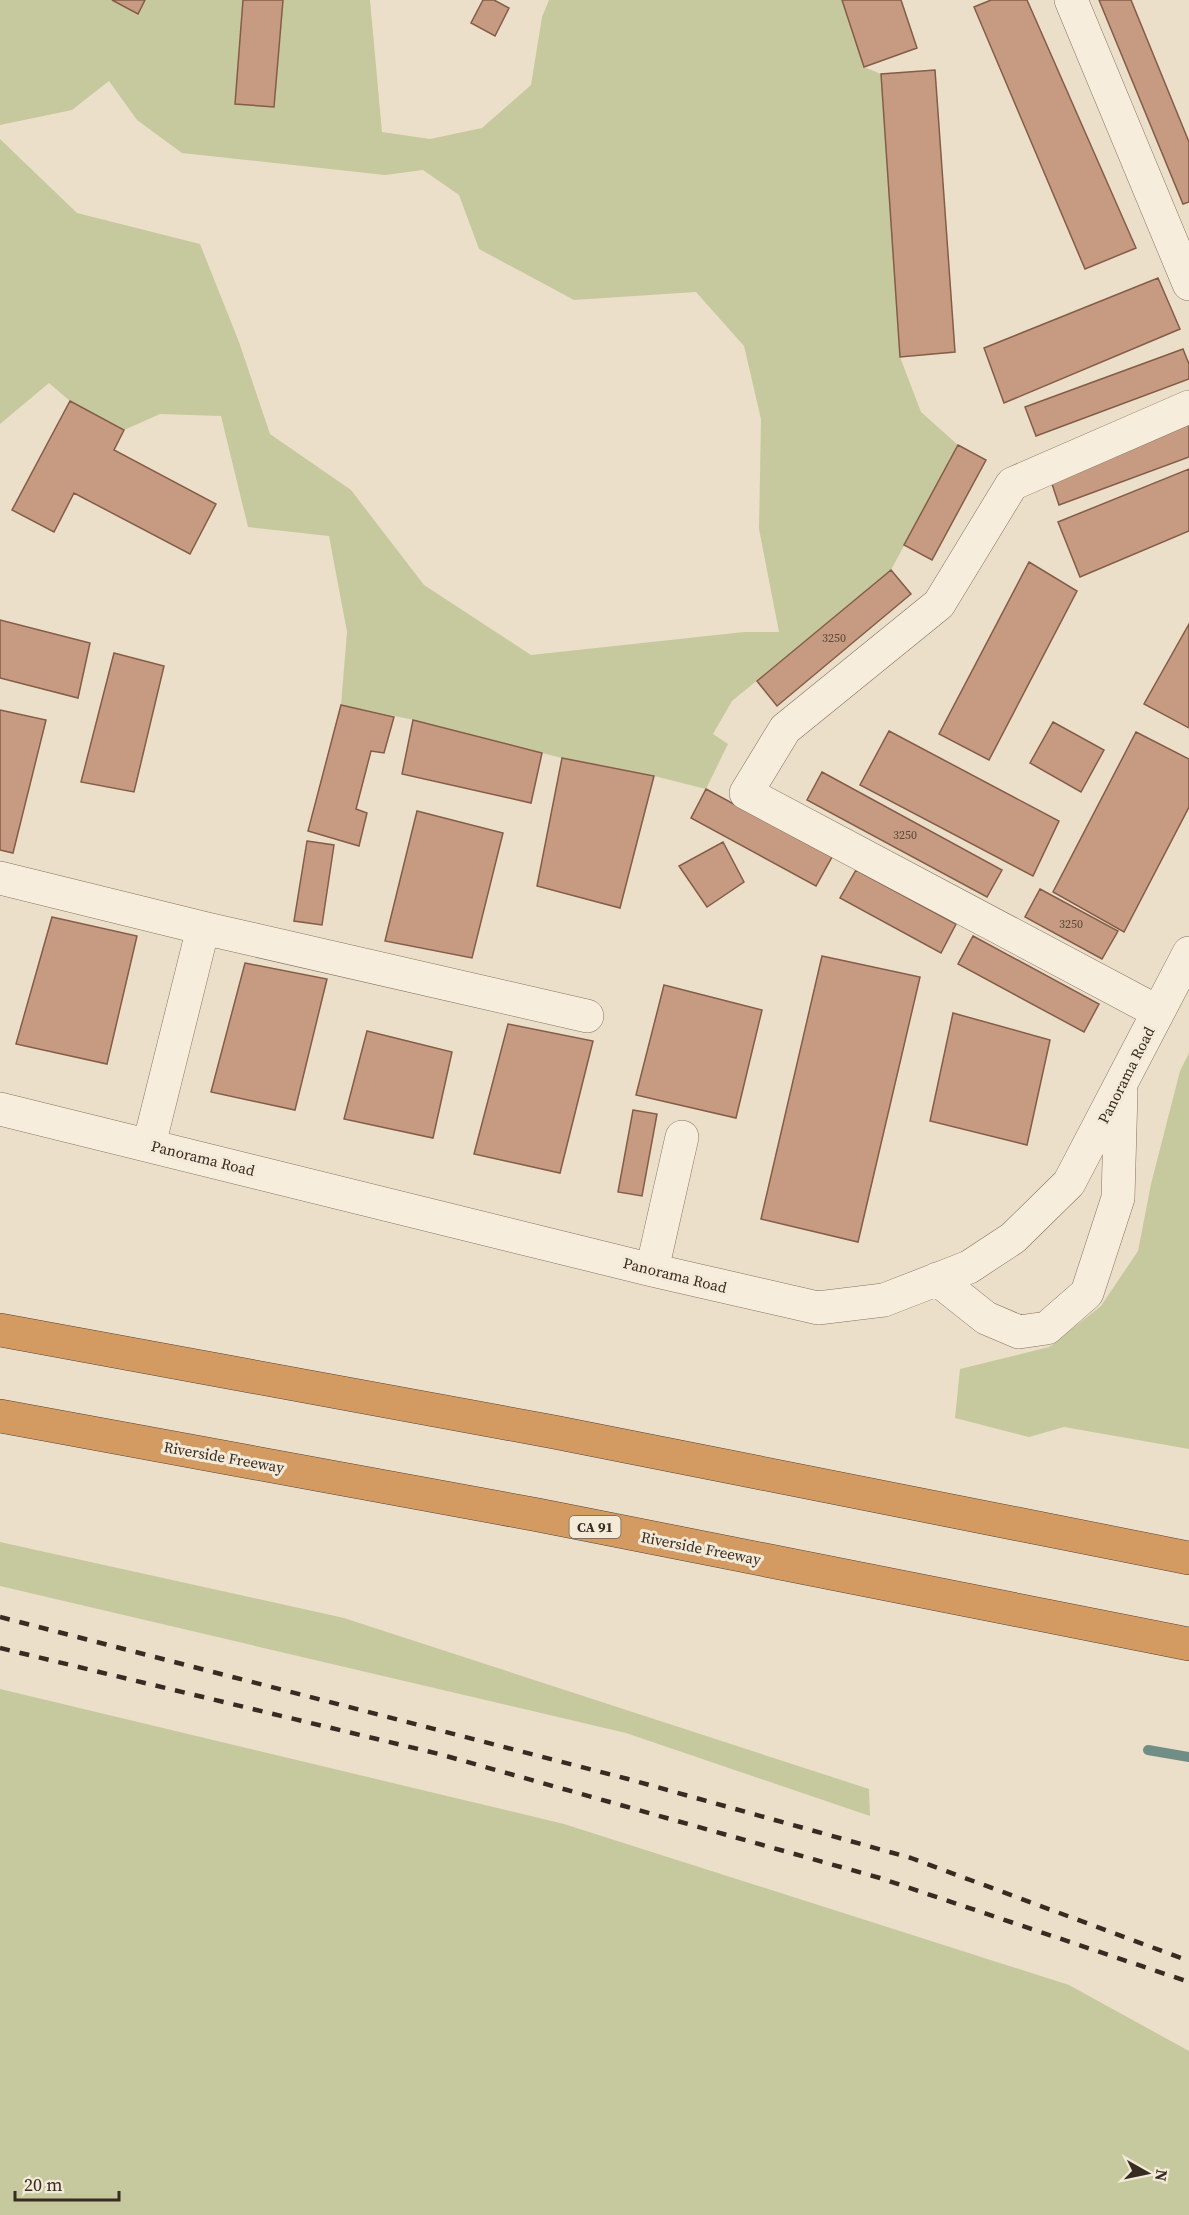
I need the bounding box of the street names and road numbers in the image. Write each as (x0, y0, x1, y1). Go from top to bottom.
street label: Panorama Road (1093, 1023, 1160, 1127)
street label: Panorama Road (149, 1135, 257, 1181)
street label: Panorama Road (621, 1252, 729, 1298)
street label: Riverside Freeway (162, 1436, 286, 1478)
road number: CA 91 (570, 1516, 620, 1538)
street label: Riverside Freeway (639, 1526, 763, 1570)

